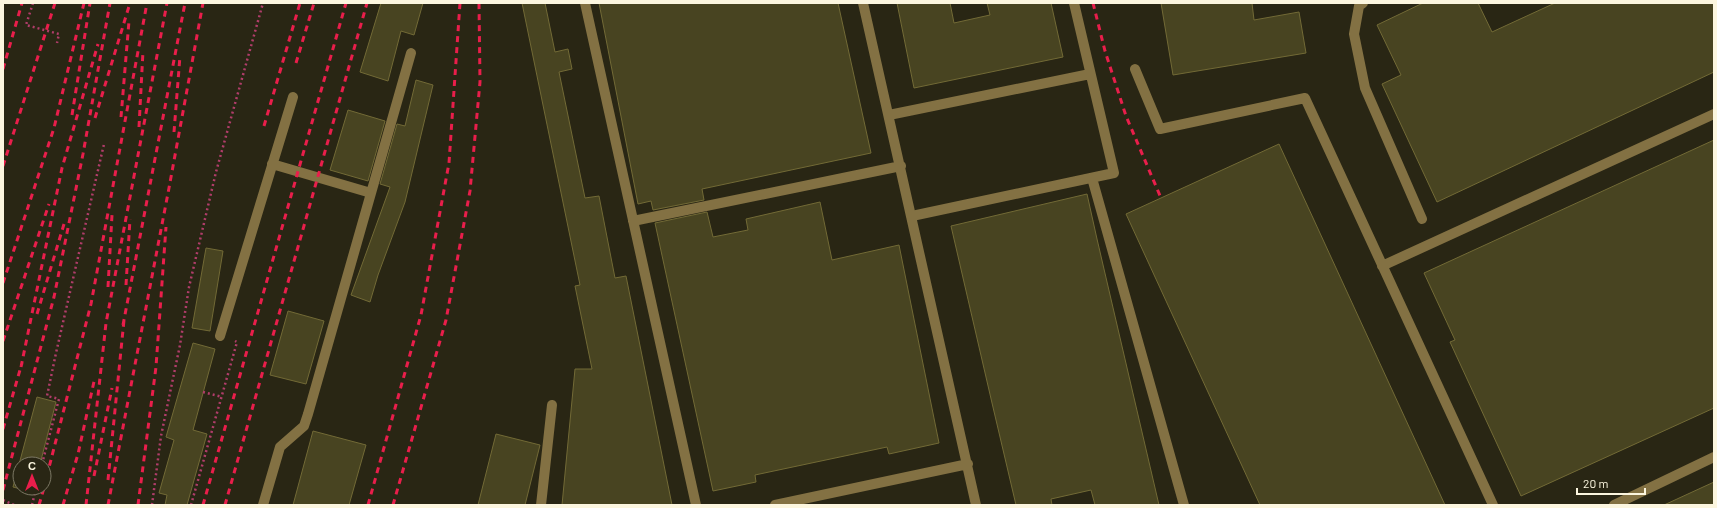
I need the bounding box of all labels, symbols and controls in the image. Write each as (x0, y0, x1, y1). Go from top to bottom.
north arrow (12, 456, 52, 496)
text: С (28, 459, 36, 472)
scale bar (1577, 470, 1645, 496)
text: 20 m (1583, 476, 1609, 490)

